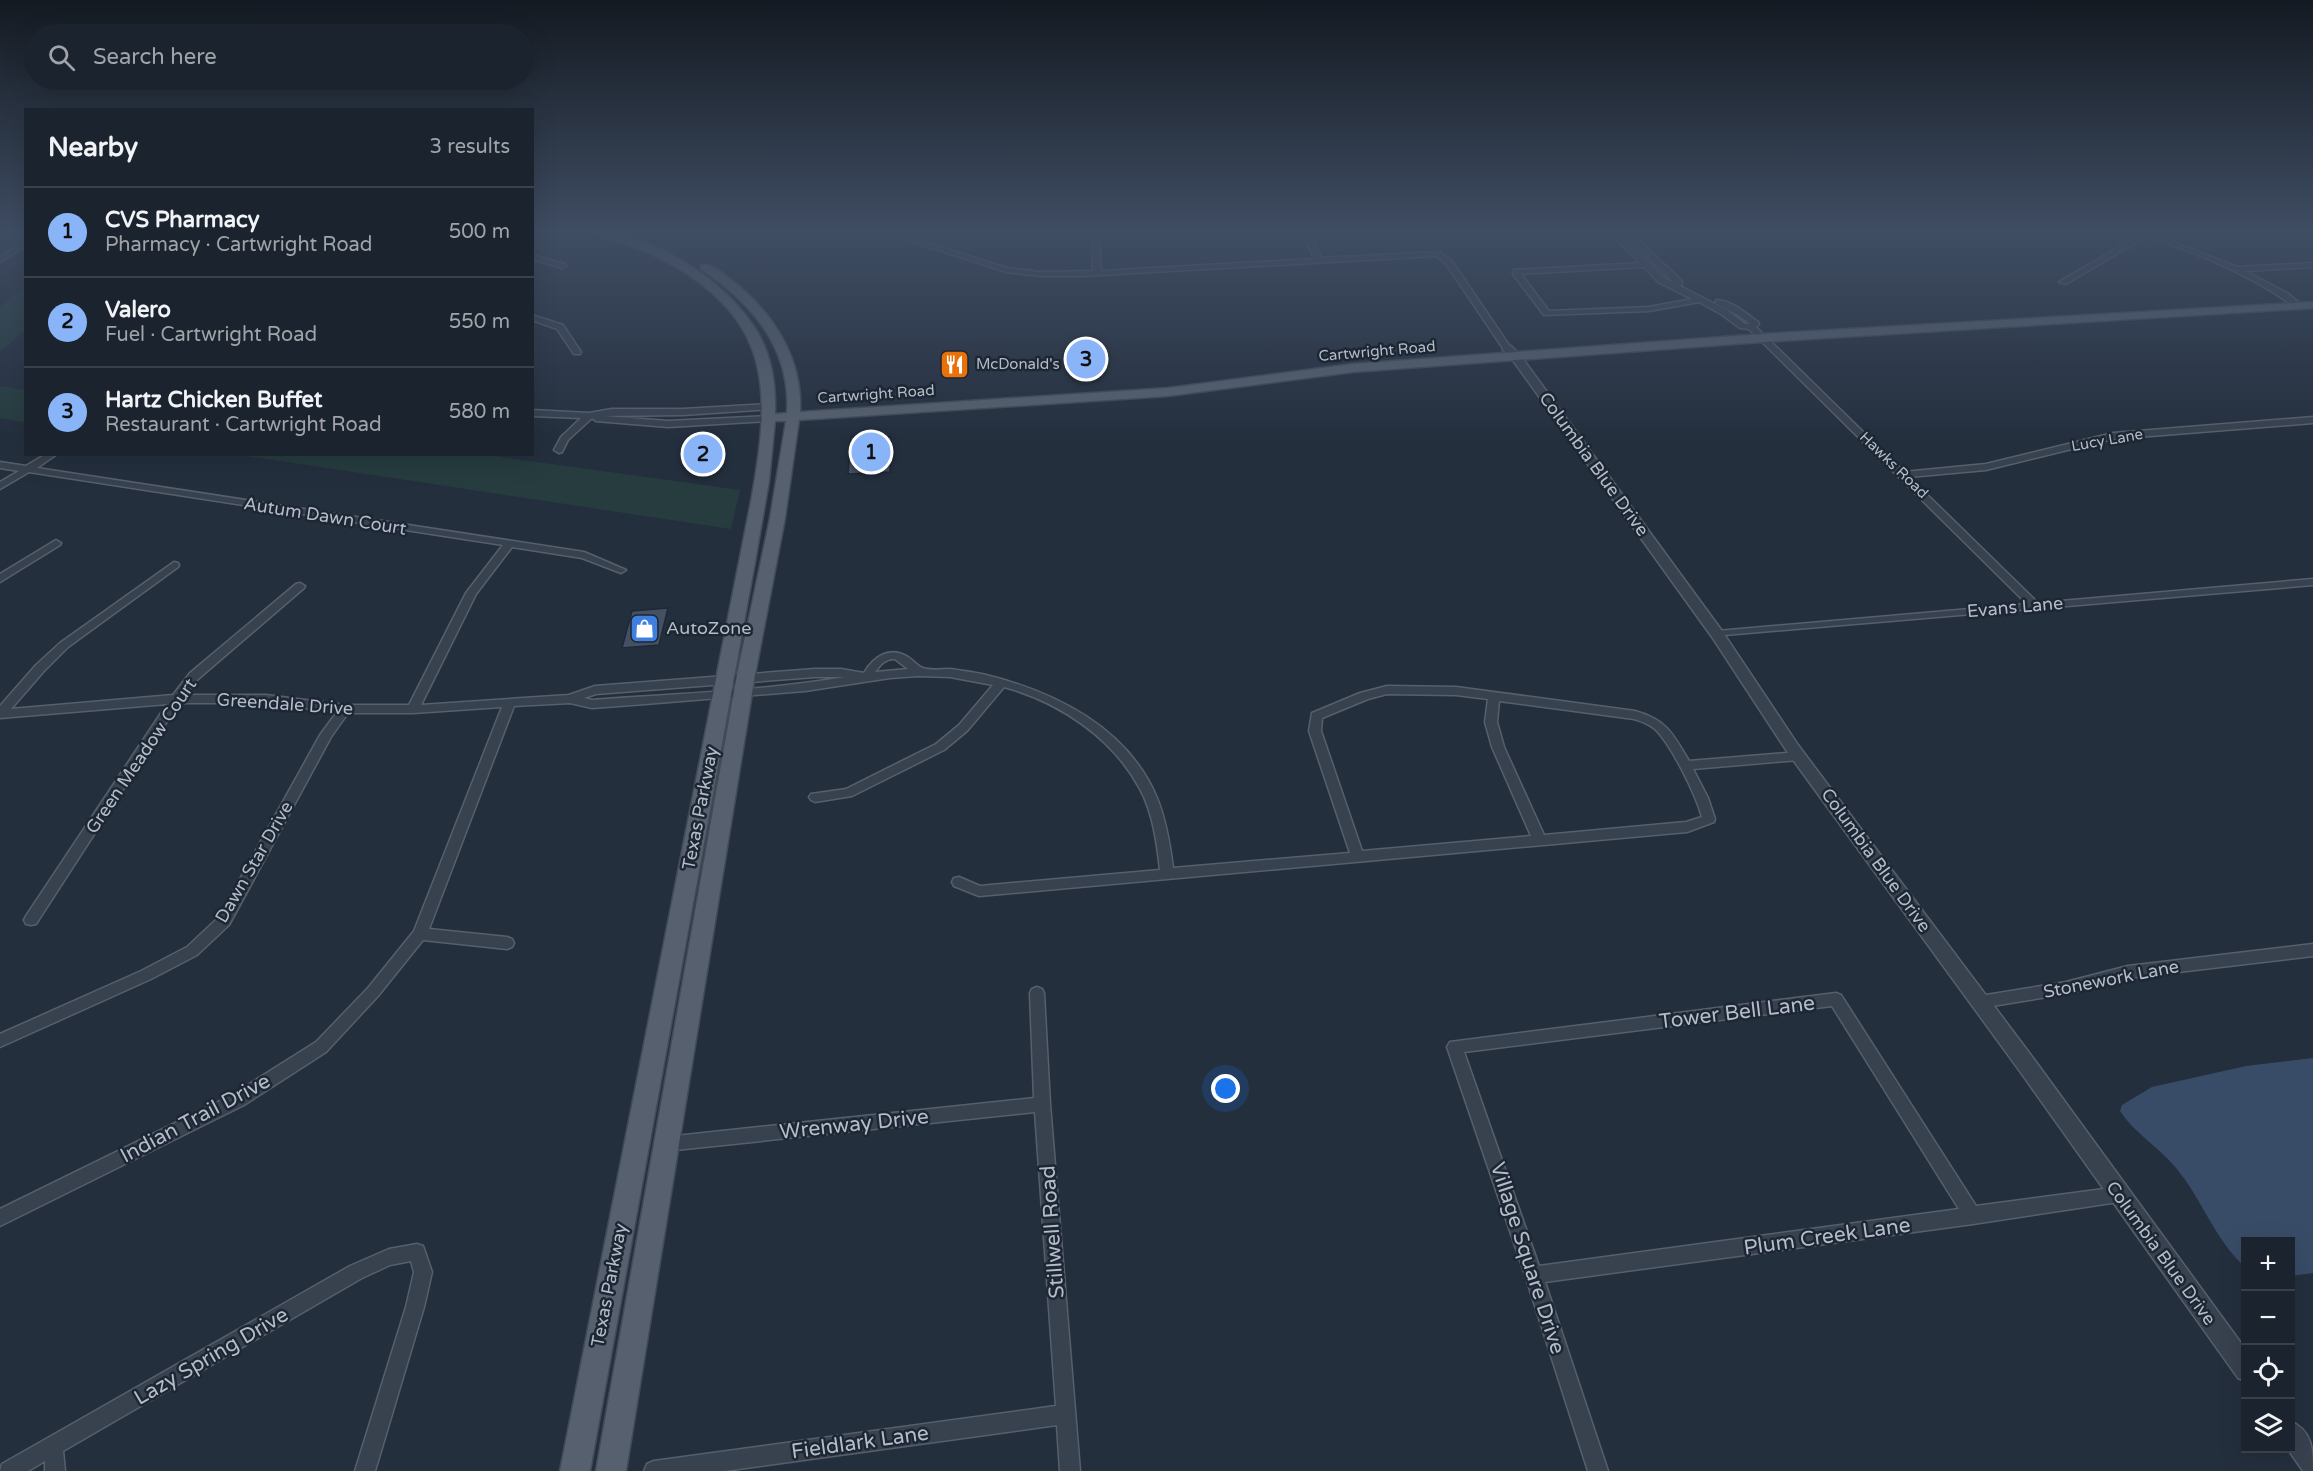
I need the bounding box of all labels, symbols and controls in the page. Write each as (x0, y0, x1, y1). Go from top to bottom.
search box (24, 24, 534, 90)
icon: search (45, 41, 78, 74)
text: Search here (93, 44, 217, 70)
text: Nearby (48, 132, 138, 163)
text: 3 results (430, 135, 510, 159)
text: CVS Pharmacy (105, 207, 260, 233)
text: 1 (61, 220, 74, 244)
text: 500 m (449, 220, 510, 244)
text: Pharmacy · Cartwright Road (105, 233, 372, 257)
text: Valero (105, 297, 171, 323)
text: 2 (61, 310, 74, 334)
text: 550 m (449, 310, 510, 334)
text: Fuel · Cartwright Road (105, 323, 317, 347)
pin: 3 (1066, 336, 1106, 382)
street label: Cartwright Road (1318, 337, 1436, 365)
restaurant icon: McDonald's (939, 348, 971, 380)
place label: McDonald's (976, 355, 1060, 373)
street label: Cartwright Road (817, 381, 935, 407)
text: Hartz Chicken Buffet (105, 387, 322, 413)
street label: Columbia Blue Drive (1534, 388, 1654, 540)
text: 3 (61, 400, 74, 424)
text: 580 m (449, 400, 510, 424)
text: Restaurant · Cartwright Road (105, 413, 382, 437)
street label: Lucy Lane (2070, 425, 2144, 455)
street label: Hawks Road (1856, 428, 1932, 502)
pin: 1 (852, 430, 890, 474)
pin: 2 (684, 432, 722, 476)
street label: Autum Dawn Court (242, 492, 408, 540)
street label: Evans Lane (1966, 592, 2064, 622)
shop icon: AutoZone (629, 612, 661, 644)
place label: AutoZone (666, 617, 751, 639)
street label: Green Meadow Court (81, 674, 201, 838)
street label: Greendale Drive (216, 688, 354, 720)
street label: Texas Parkway (677, 744, 723, 872)
street label: Columbia Blue Drive (1816, 784, 1936, 936)
street label: Dawn Star Drive (210, 797, 298, 927)
street label: Stonework Lane (2041, 955, 2181, 1003)
street label: Tower Bell Lane (1658, 991, 1816, 1034)
street label: Indian Trail Drive (116, 1068, 275, 1168)
your location (1211, 1074, 1240, 1103)
street label: Wrenway Drive (778, 1104, 930, 1145)
street label: Village Square Drive (1485, 1159, 1570, 1357)
street label: Stillwell Road (1035, 1165, 1070, 1299)
street label: Columbia Blue Drive (2101, 1177, 2221, 1329)
street label: Plum Creek Lane (1742, 1212, 1912, 1261)
street label: Texas Parkway (586, 1221, 632, 1349)
map controls (2241, 1237, 2295, 1453)
button: + (2241, 1237, 2295, 1291)
button: − (2241, 1291, 2295, 1345)
street label: Lazy Spring Drive (130, 1302, 293, 1411)
button: locate (2241, 1345, 2295, 1399)
button: layers (2241, 1399, 2295, 1453)
street label: Fieldlark Lane (790, 1420, 931, 1465)

